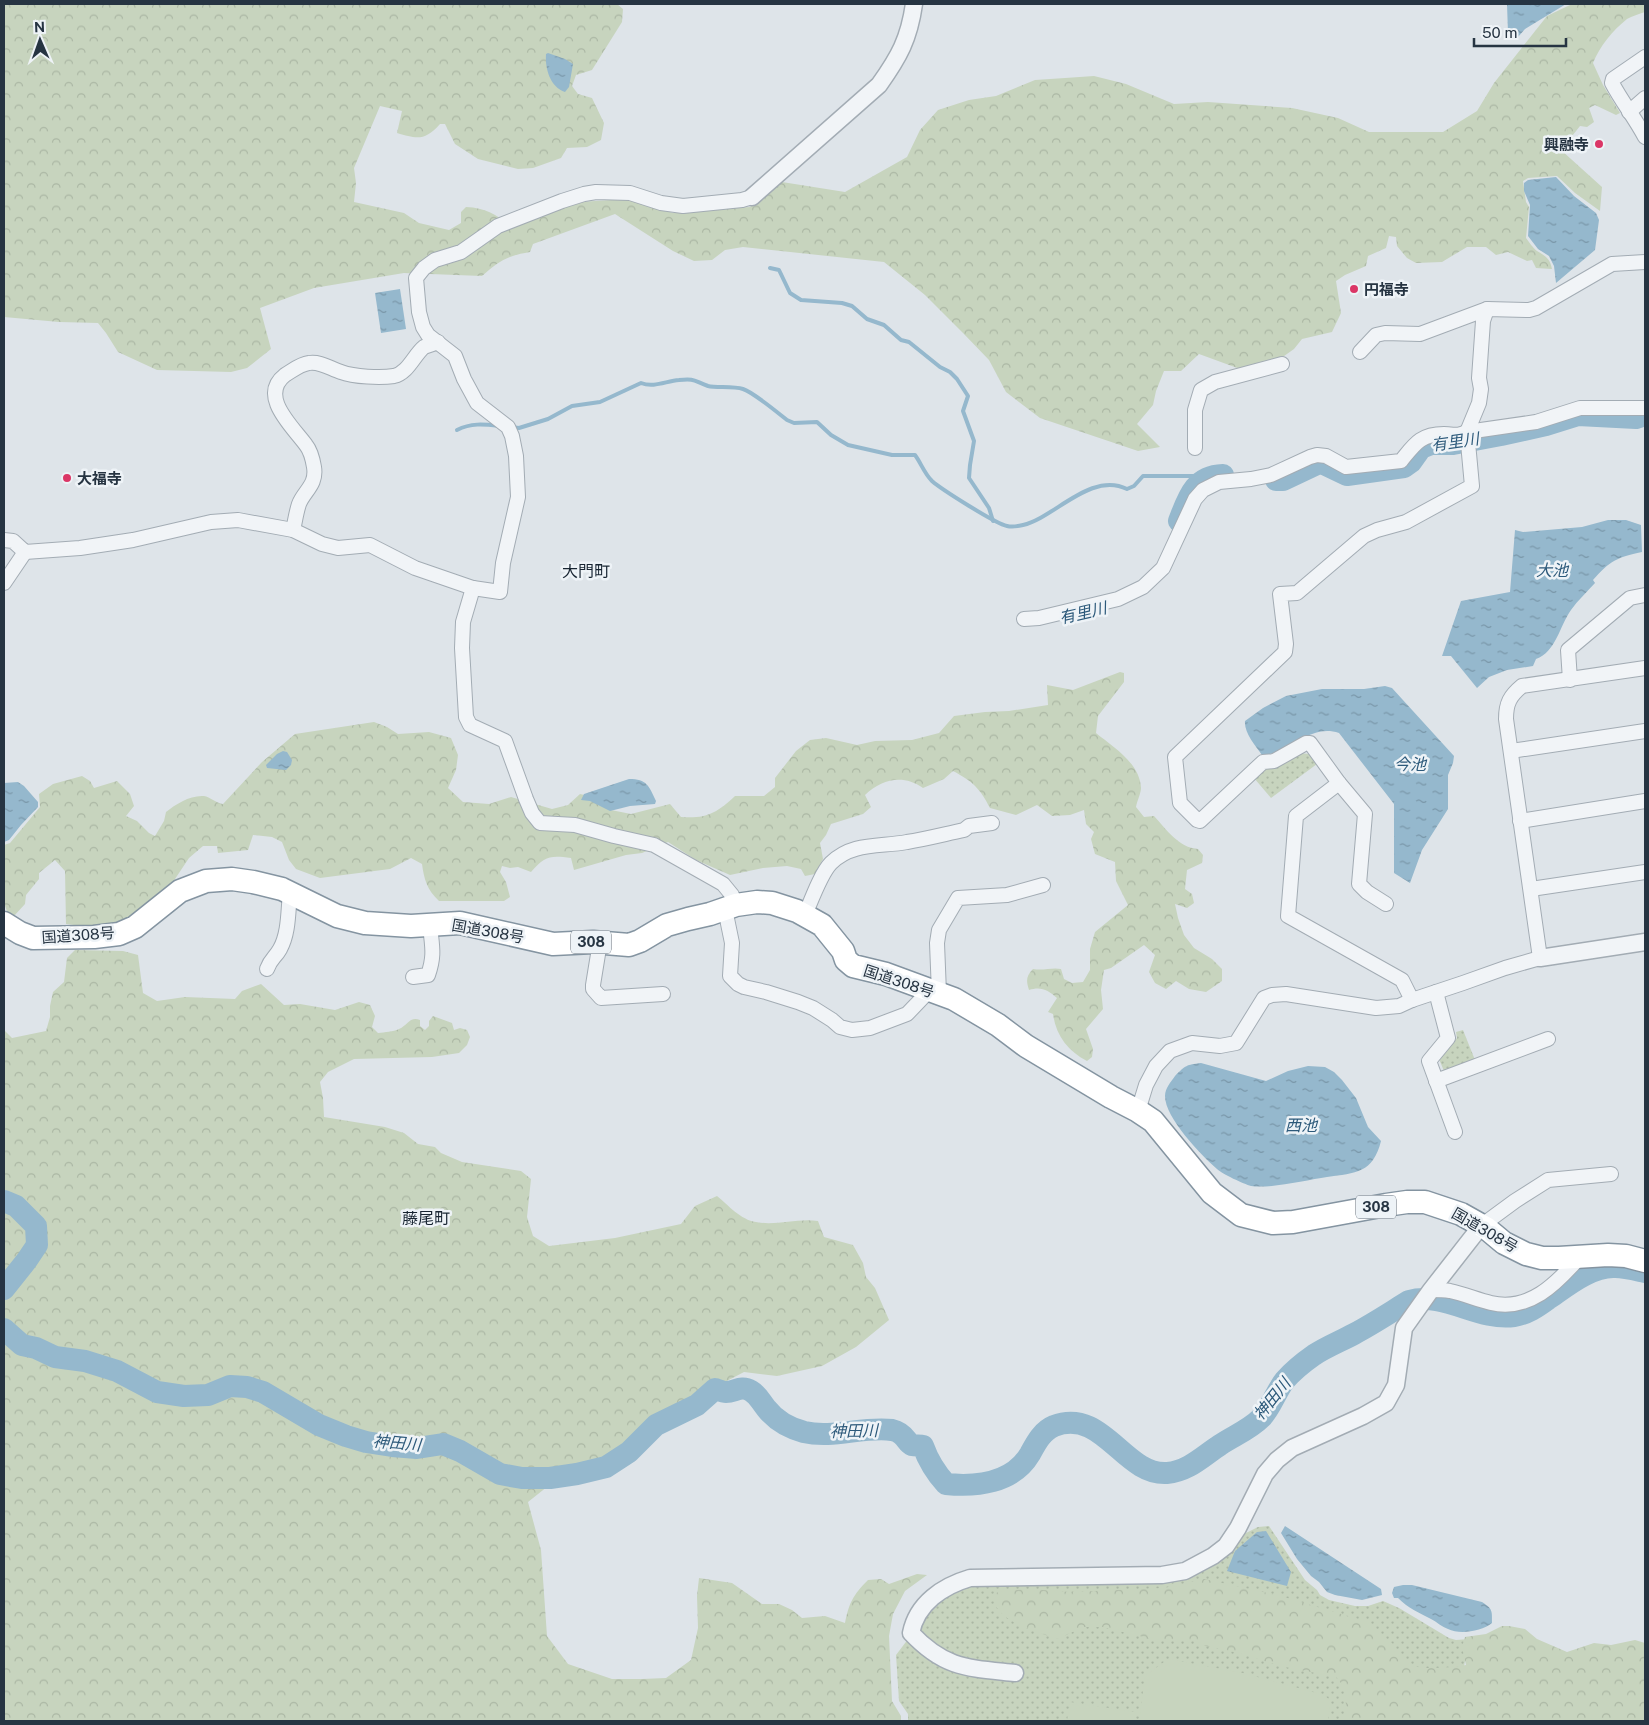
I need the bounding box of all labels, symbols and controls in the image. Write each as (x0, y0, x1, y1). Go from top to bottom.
north arrow (15, 15, 65, 65)
scale bar (1474, 15, 1566, 47)
text: N (34, 19, 45, 35)
text: 50 m (1482, 24, 1517, 41)
place label: 興融寺 (1544, 136, 1589, 153)
marker: 興融寺 (1593, 138, 1605, 150)
place label: 円福寺 (1364, 281, 1409, 298)
marker: 円福寺 (1348, 283, 1360, 295)
water label: 有里川 (1430, 429, 1482, 455)
place label: 大福寺 (77, 470, 122, 487)
marker: 大福寺 (61, 472, 73, 484)
water label: 大池 (1536, 561, 1570, 580)
district label: 大門町 (562, 562, 610, 581)
water label: 有里川 (1057, 598, 1110, 628)
water label: 今池 (1394, 755, 1428, 774)
street label: 国道308号 (451, 916, 525, 946)
street label: 国道308号 (41, 924, 115, 946)
road number: 308 (571, 930, 611, 954)
street label: 国道308号 (862, 962, 936, 1000)
water label: 西池 (1285, 1116, 1319, 1135)
road number: 308 (1356, 1196, 1396, 1218)
street label: 国道308号 (1449, 1204, 1521, 1256)
district label: 藤尾町 (402, 1209, 450, 1228)
water label: 神田川 (1250, 1373, 1296, 1424)
water label: 神田川 (830, 1421, 880, 1441)
water label: 神田川 (372, 1431, 424, 1455)

